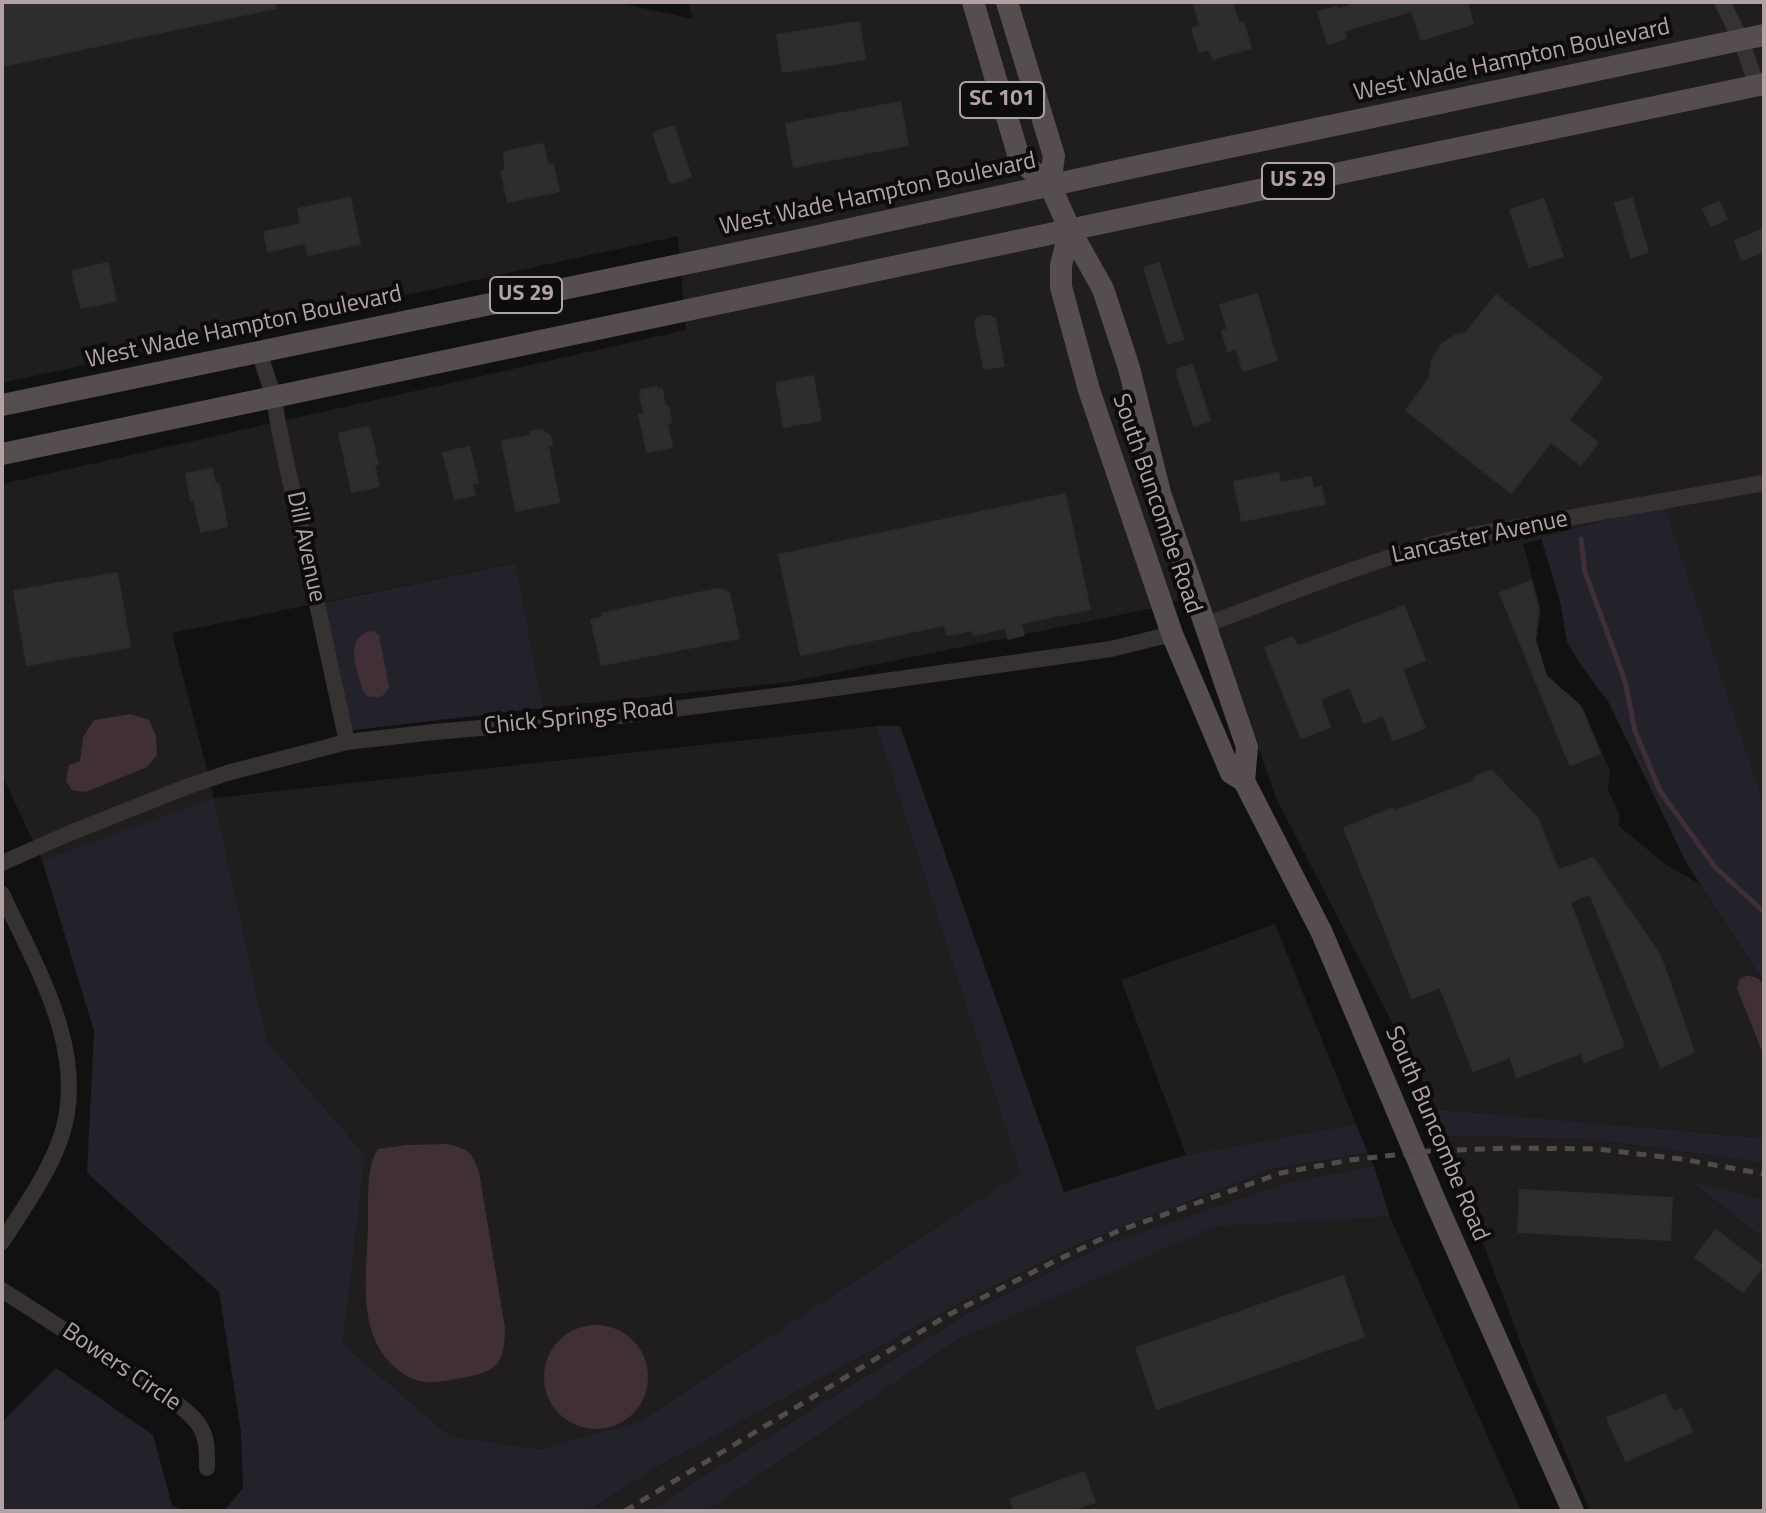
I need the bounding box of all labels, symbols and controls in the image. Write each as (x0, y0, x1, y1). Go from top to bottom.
street label: West Wade Hampton Boulevard (1351, 13, 1673, 109)
road number: SC 101 (960, 82, 1044, 118)
street label: West Wade Hampton Boulevard (717, 147, 1039, 243)
road number: US 29 (1262, 163, 1334, 199)
road number: US 29 (490, 277, 562, 313)
street label: West Wade Hampton Boulevard (83, 280, 405, 376)
street label: South Buncombe Road (1105, 390, 1207, 618)
street label: Dill Avenue (279, 489, 331, 605)
street label: Lancaster Avenue (1389, 505, 1571, 571)
street label: Chick Springs Road (482, 694, 676, 742)
street label: South Buncombe Road (1378, 1022, 1494, 1246)
street label: Bowers Circle (56, 1318, 186, 1418)

